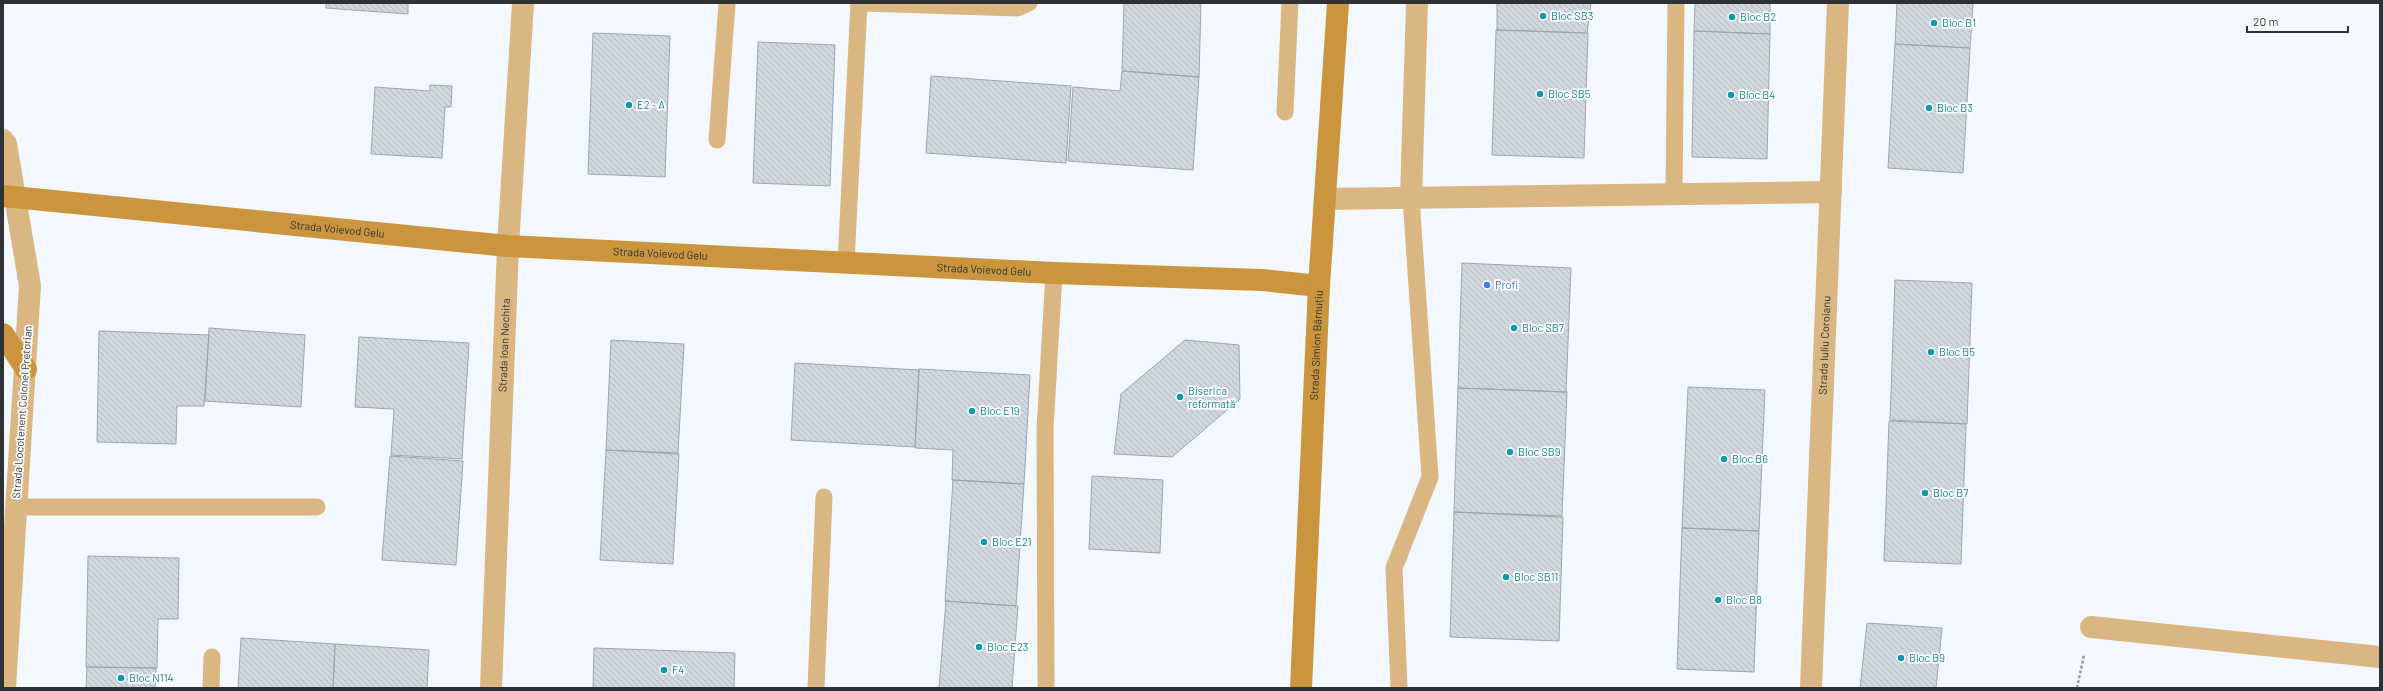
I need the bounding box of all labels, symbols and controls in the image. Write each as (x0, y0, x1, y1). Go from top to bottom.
scale bar (2247, 8, 2348, 34)
place label: Bloc SB3 (1551, 9, 1593, 22)
place label: Bloc B2 (1740, 10, 1776, 23)
marker: Bloc SB3 (1538, 11, 1548, 21)
marker: Bloc B2 (1727, 12, 1737, 22)
text: 20 m (2253, 14, 2279, 28)
place label: Bloc B1 (1942, 16, 1976, 29)
marker: Bloc B1 (1929, 18, 1939, 28)
place label: Bloc SB5 (1548, 87, 1591, 100)
place label: Bloc B4 (1739, 88, 1775, 101)
marker: Bloc SB5 (1535, 89, 1545, 99)
marker: Bloc B4 (1726, 90, 1736, 100)
place label: E2 - A (637, 98, 665, 111)
marker: E2 - A (624, 100, 634, 110)
place label: Bloc B3 (1937, 101, 1973, 114)
marker: Bloc B3 (1924, 103, 1934, 113)
street label: Strada Voievod Gelu (290, 217, 385, 240)
street label: Strada Voievod Gelu (613, 244, 708, 262)
street label: Strada Voievod Gelu (936, 260, 1032, 278)
place label: Profi (1495, 278, 1518, 291)
marker: Profi (1482, 280, 1492, 290)
street label: Strada Simion Bărnuțiu (1307, 290, 1325, 401)
street label: Strada Iuliu Coroianu (1816, 295, 1832, 395)
street label: Strada Ioan Nechita (495, 298, 512, 392)
place label: Bloc SB7 (1522, 321, 1564, 334)
marker: Bloc SB7 (1509, 323, 1519, 333)
street label: Strada Locotenent Colonel Pretorian (9, 325, 34, 499)
place label: Bloc B5 (1939, 345, 1975, 358)
marker: Bloc B5 (1926, 347, 1936, 357)
place label: Biserica reformată (1188, 384, 1235, 410)
marker: Biserica reformată (1175, 392, 1185, 402)
place label: Bloc E19 (980, 404, 1020, 417)
marker: Bloc E19 (967, 406, 977, 416)
place label: Bloc SB9 (1518, 445, 1561, 458)
marker: Bloc SB9 (1505, 447, 1515, 457)
place label: Bloc B6 (1732, 452, 1768, 465)
marker: Bloc B6 (1719, 454, 1729, 464)
place label: Bloc B7 (1933, 486, 1968, 499)
marker: Bloc B7 (1920, 488, 1930, 498)
place label: Bloc E21 (992, 535, 1032, 548)
marker: Bloc E21 (979, 537, 989, 547)
place label: Bloc SB11 (1514, 570, 1558, 583)
marker: Bloc SB11 (1501, 572, 1511, 582)
place label: Bloc B8 (1726, 593, 1762, 606)
marker: Bloc B8 (1713, 595, 1723, 605)
place label: Bloc E23 (987, 640, 1029, 653)
marker: Bloc E23 (974, 642, 984, 652)
place label: Bloc B9 (1909, 651, 1945, 664)
marker: Bloc B9 (1896, 653, 1906, 663)
place label: F4 (672, 663, 684, 676)
marker: F4 (659, 665, 669, 675)
place label: Bloc N114 (129, 671, 174, 684)
marker: Bloc N114 (116, 673, 126, 683)

